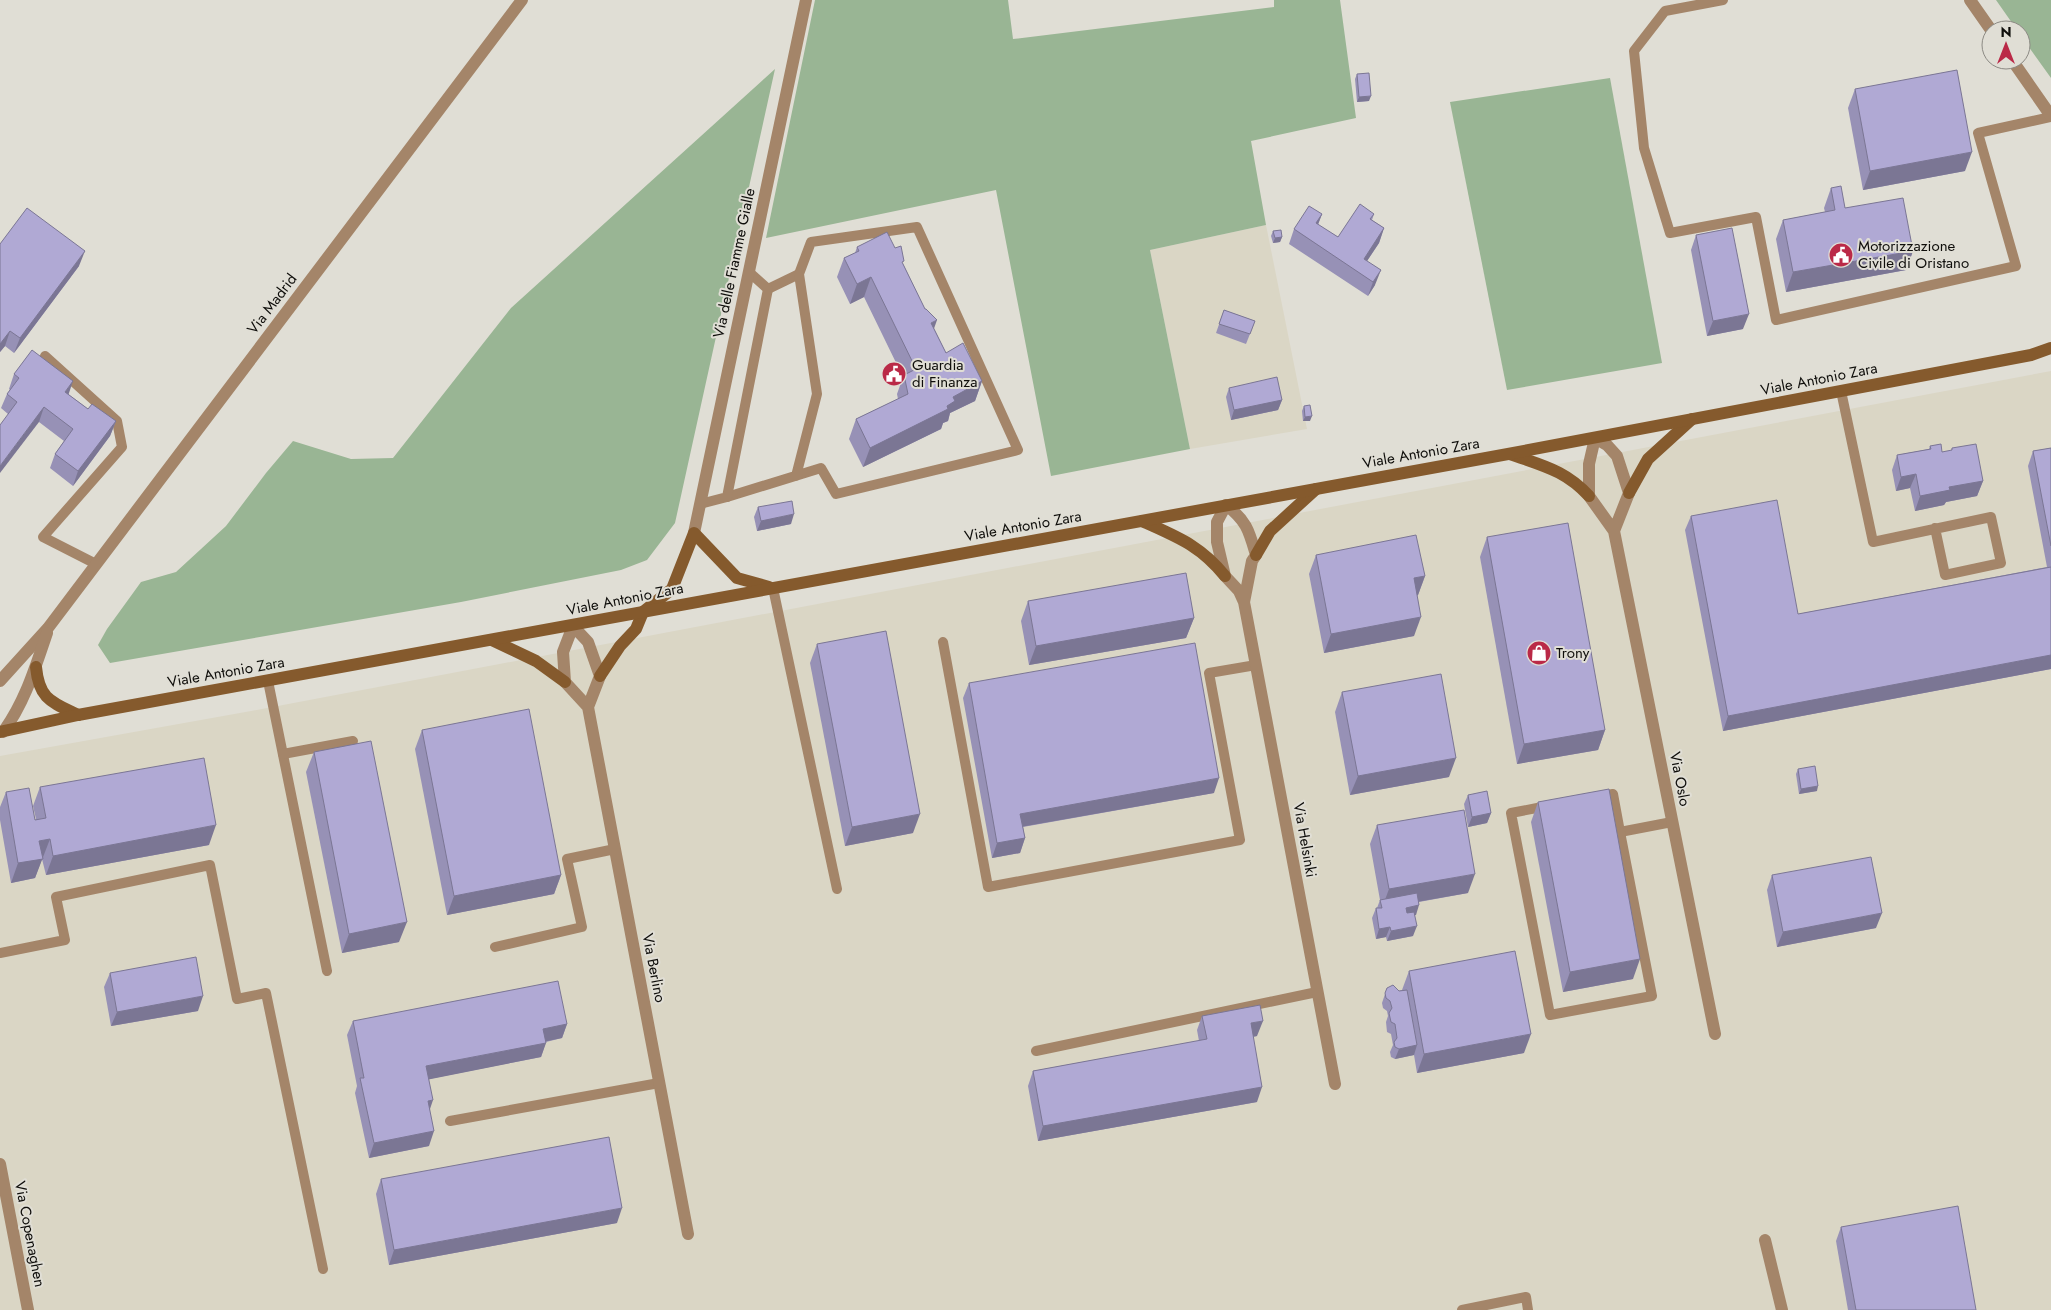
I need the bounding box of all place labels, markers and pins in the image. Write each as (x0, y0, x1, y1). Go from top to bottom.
place label: Motorizzazione Civile di Oristano (1858, 235, 1969, 274)
public building icon: Motorizzazione Civile di Oristano (1828, 242, 1854, 268)
place label: Guardia di Finanza (912, 354, 977, 393)
public building icon: Guardia di Finanza (881, 361, 907, 387)
shop icon: Trony (1526, 640, 1552, 666)
place label: Trony (1556, 642, 1590, 664)

